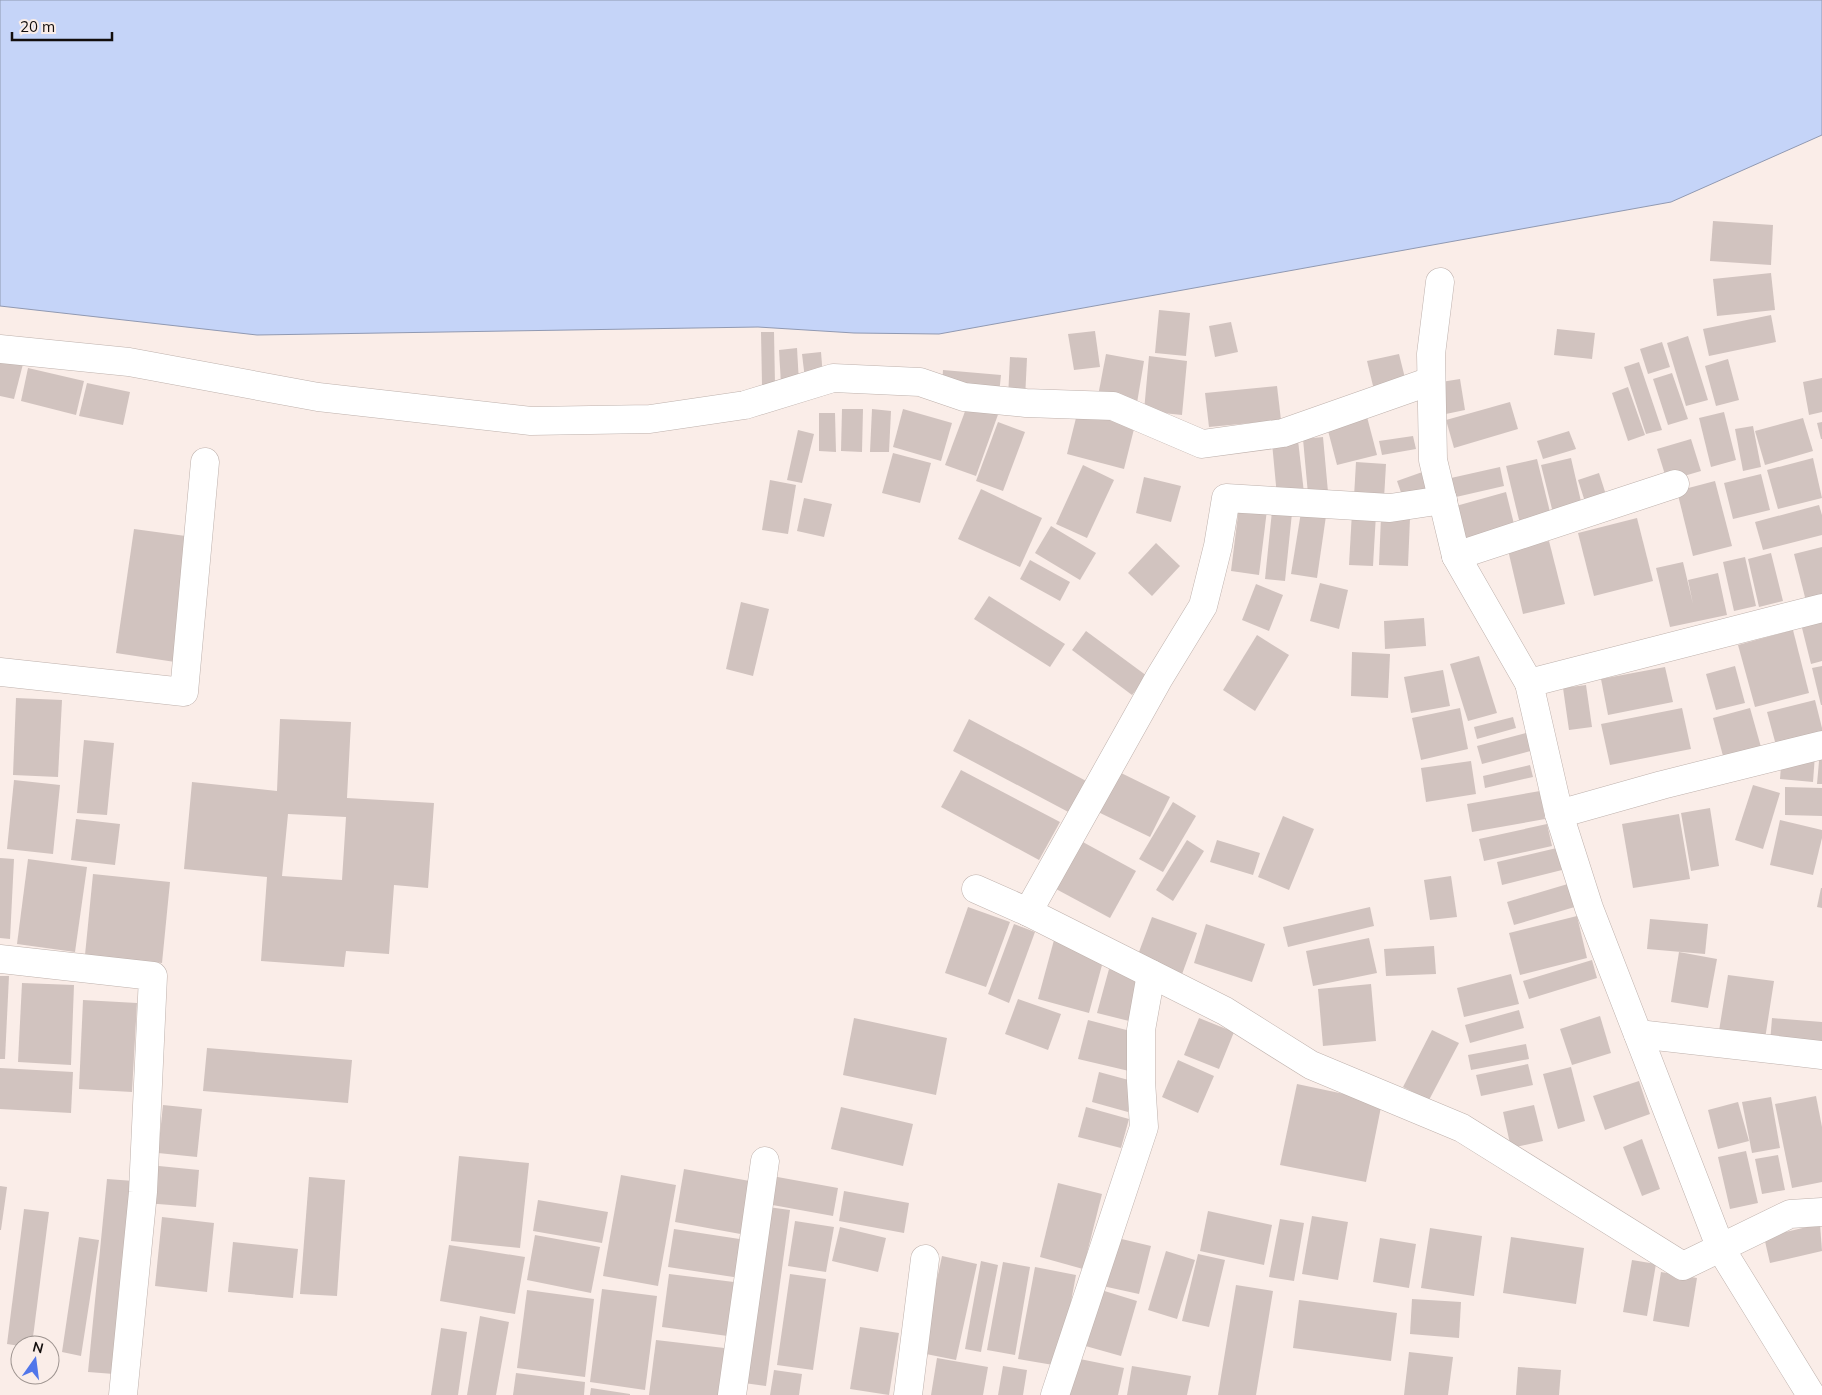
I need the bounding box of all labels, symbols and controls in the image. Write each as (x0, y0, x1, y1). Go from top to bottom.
scale bar (12, 10, 112, 42)
text: 20 m (20, 17, 55, 36)
north arrow (10, 1335, 60, 1385)
text: N (31, 1337, 45, 1357)

